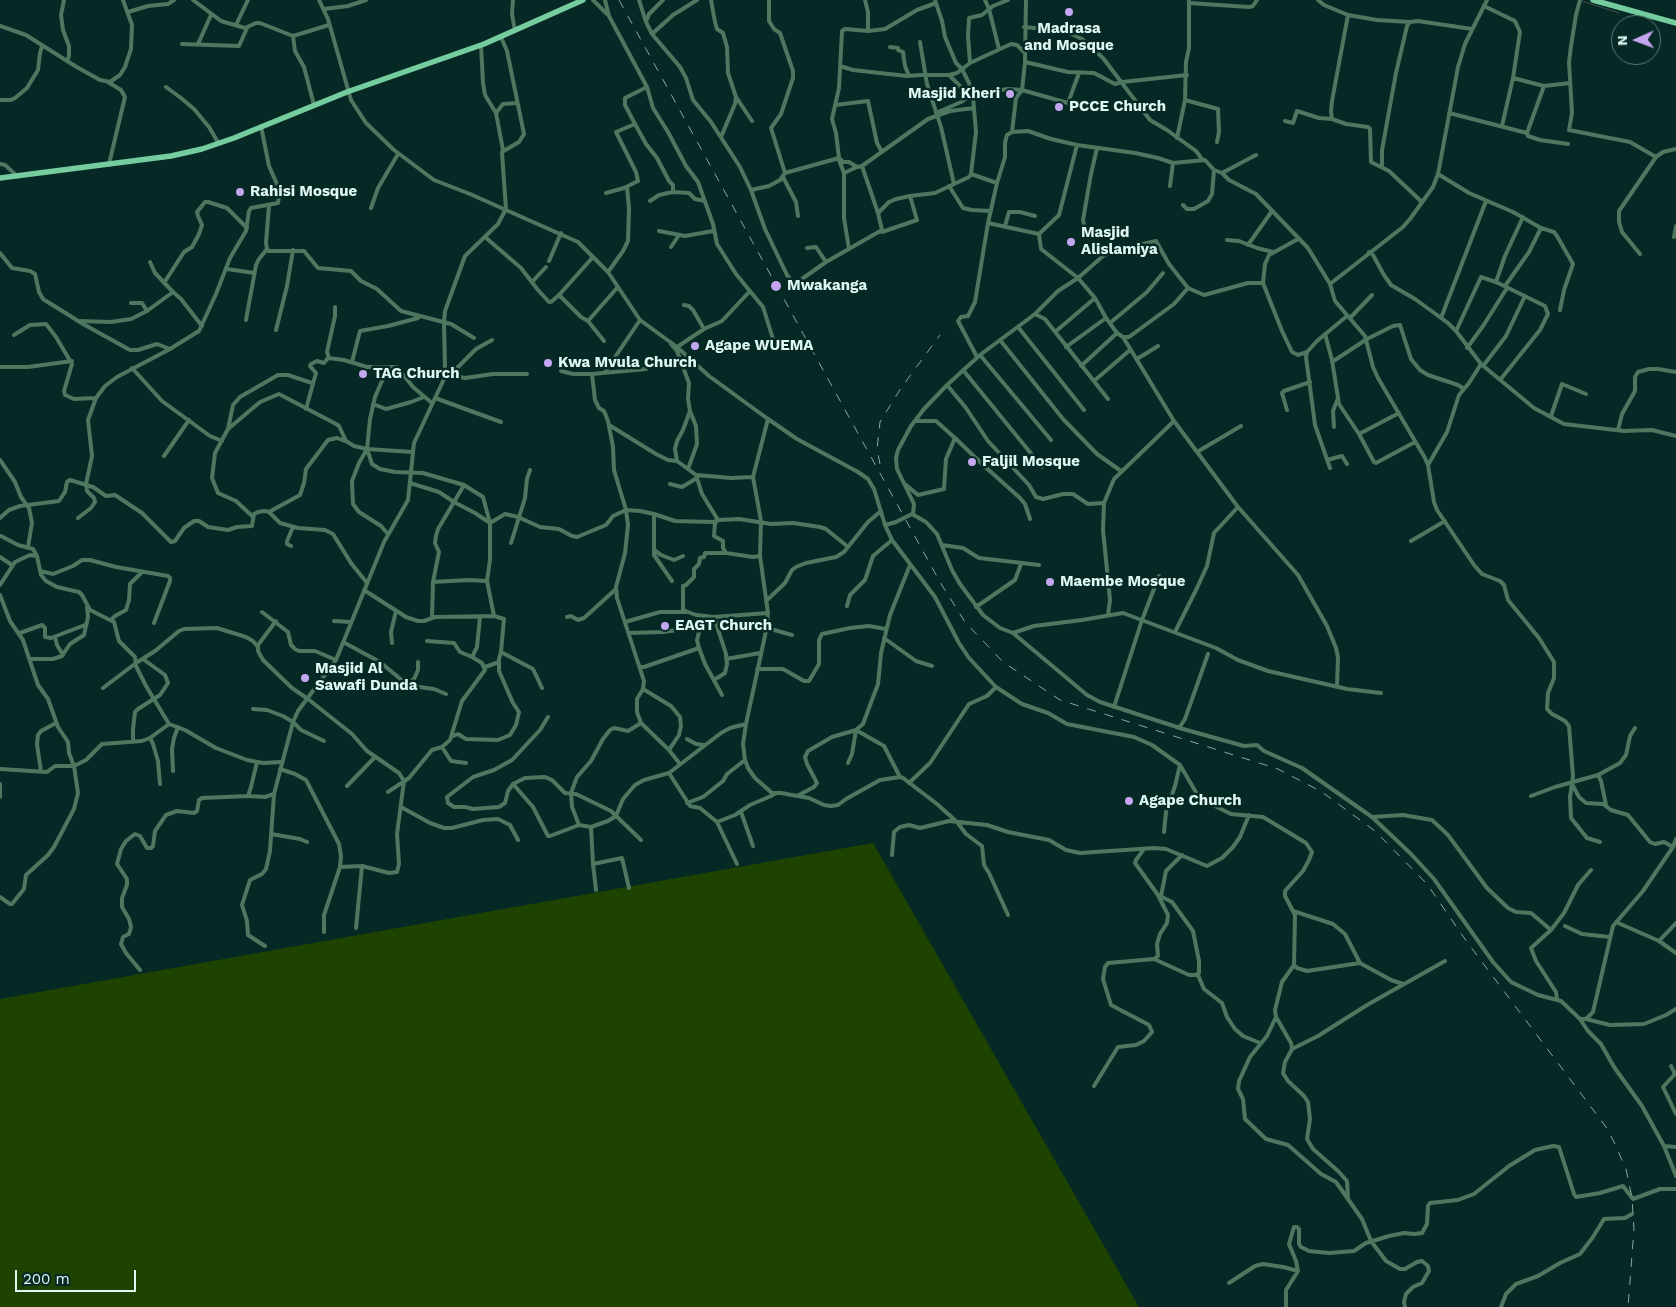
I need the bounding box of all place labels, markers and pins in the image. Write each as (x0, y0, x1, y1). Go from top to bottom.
marker: Madrasa and Mosque (1063, 6, 1075, 18)
place label: Madrasa and Mosque (1024, 20, 1114, 55)
place label: Masjid Kheri (908, 85, 1000, 103)
marker: Masjid Kheri (1004, 88, 1016, 100)
place label: PCCE Church (1069, 98, 1166, 116)
marker: PCCE Church (1053, 101, 1065, 113)
place label: Rahisi Mosque (250, 183, 357, 201)
marker: Rahisi Mosque (234, 186, 246, 198)
place label: Masjid Alislamiya (1081, 224, 1158, 259)
marker: Masjid Alislamiya (1065, 236, 1077, 248)
place label: Mwakanga (787, 277, 867, 295)
marker: Mwakanga (769, 279, 783, 293)
place label: Agape WUEMA (705, 337, 813, 355)
marker: Agape WUEMA (689, 340, 701, 352)
place label: Kwa Mvula Church (558, 354, 697, 372)
marker: Kwa Mvula Church (542, 357, 554, 369)
place label: TAG Church (373, 365, 459, 383)
marker: TAG Church (357, 368, 369, 380)
place label: Faljil Mosque (982, 453, 1080, 471)
marker: Faljil Mosque (966, 456, 978, 468)
place label: Maembe Mosque (1060, 573, 1185, 591)
marker: Maembe Mosque (1044, 576, 1056, 588)
place label: EAGT Church (675, 617, 772, 635)
marker: EAGT Church (659, 620, 671, 632)
place label: Masjid Al Sawafi Dunda (315, 660, 417, 695)
marker: Masjid Al Sawafi Dunda (299, 672, 311, 684)
place label: Agape Church (1139, 792, 1242, 810)
marker: Agape Church (1123, 795, 1135, 807)

